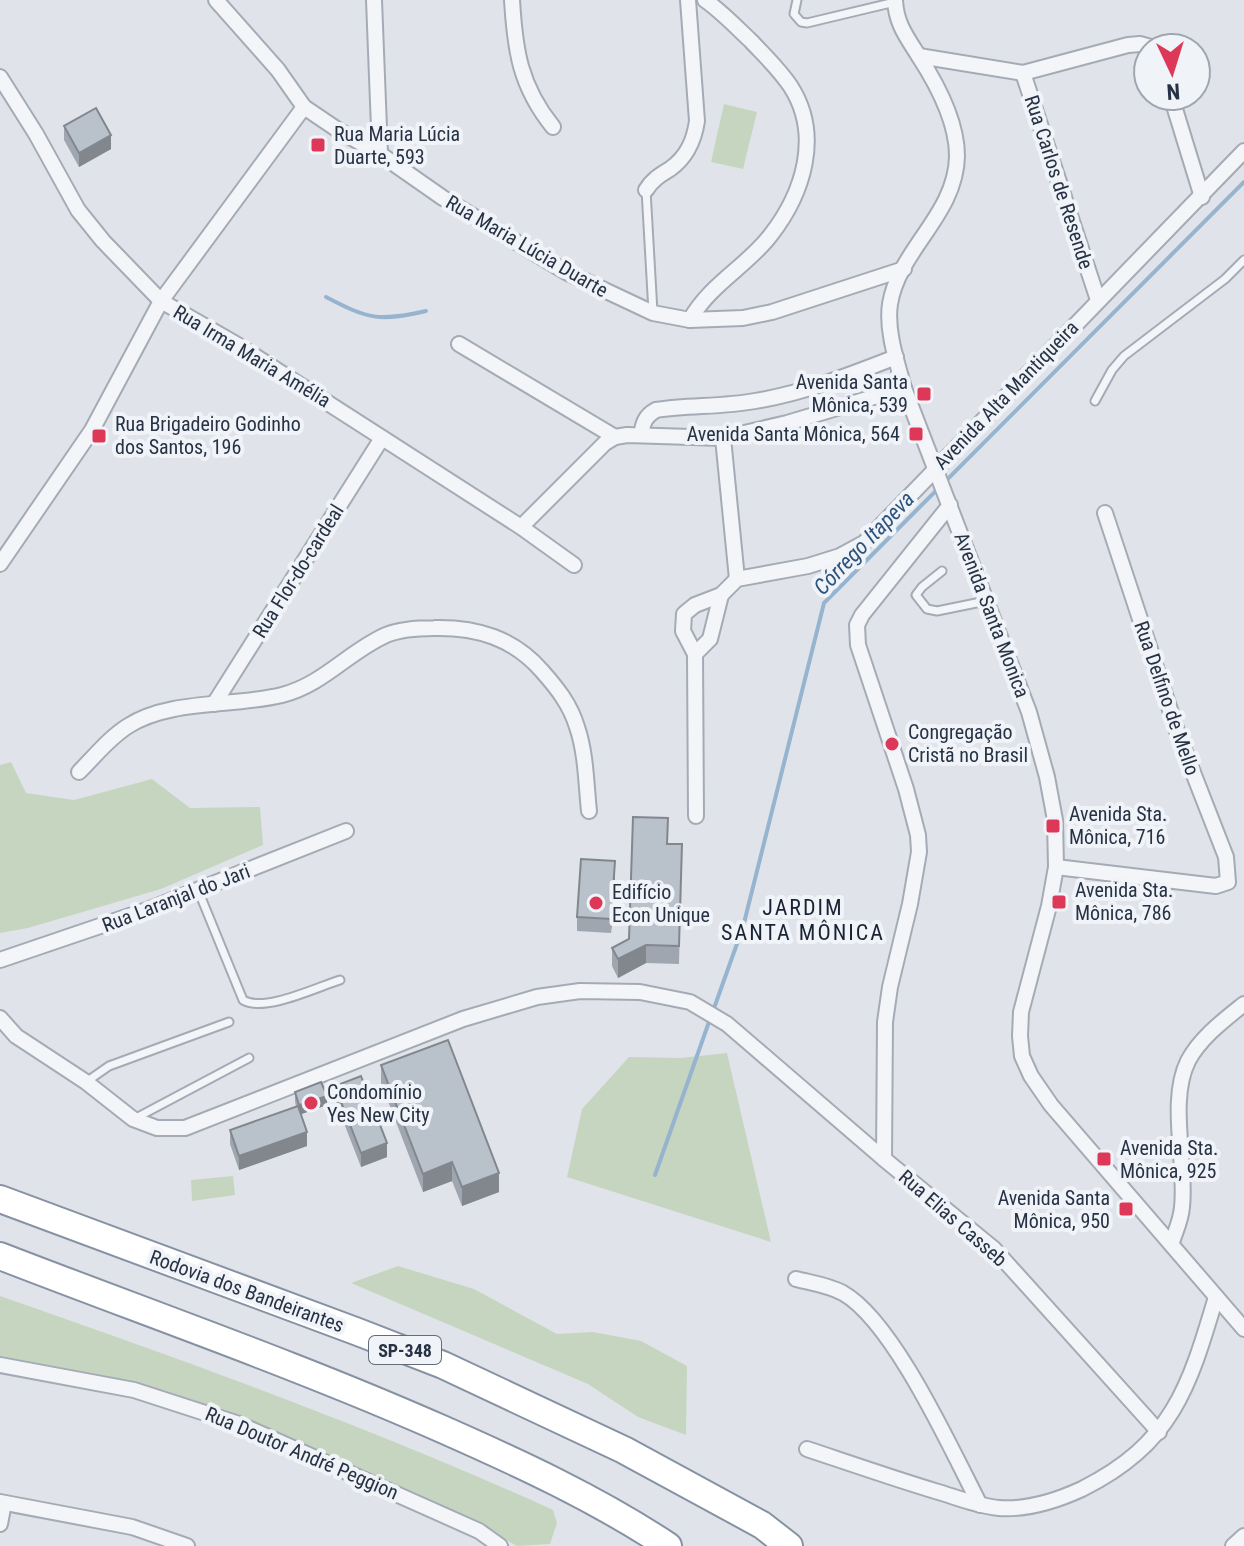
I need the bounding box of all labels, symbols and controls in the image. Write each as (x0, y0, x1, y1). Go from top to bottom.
north arrow (1132, 32, 1212, 112)
text: N (1166, 79, 1181, 104)
street label: Rua Carlos de Resende (1020, 92, 1098, 272)
place label: Rua Maria Lúcia Duarte, 593 (334, 122, 460, 169)
marker: Rua Maria Lúcia Duarte, 593 (309, 136, 327, 154)
street label: Rua Maria Lúcia Duarte (442, 190, 612, 302)
street label: Rua Irma Maria Amélia (169, 300, 335, 412)
street label: Avenida Alta Mantiqueira (929, 316, 1083, 474)
place label: Avenida Santa Mônica, 539 (796, 370, 908, 417)
marker: Avenida Santa Mônica, 539 (915, 385, 933, 403)
place label: Rua Brigadeiro Godinho dos Santos, 196 (115, 412, 301, 459)
place label: Avenida Santa Mônica, 564 (687, 422, 900, 446)
marker: Avenida Santa Mônica, 564 (907, 425, 925, 443)
marker: Rua Brigadeiro Godinho dos Santos, 196 (90, 427, 108, 445)
water label: Córrego Itapeva (809, 486, 919, 600)
street label: Rua Flor-do-cardeal (247, 500, 349, 642)
street label: Avenida Santa Monica (949, 529, 1035, 701)
street label: Rua Delfino de Mello (1129, 618, 1205, 778)
place label: Congregação Cristã no Brasil (908, 720, 1028, 767)
marker: Congregação Cristã no Brasil (883, 735, 901, 753)
place label: Avenida Sta. Mônica, 716 (1069, 802, 1167, 849)
marker: Avenida Sta. Mônica, 716 (1044, 817, 1062, 835)
street label: Rua Laranjal do Jari (99, 859, 253, 937)
place label: Avenida Sta. Mônica, 786 (1075, 878, 1173, 925)
place label: Edifício Econ Unique (612, 880, 710, 927)
marker: Avenida Sta. Mônica, 786 (1050, 893, 1068, 911)
marker: Edifício Econ Unique (587, 894, 605, 912)
district label: JARDIM SANTA MÔNICA (721, 895, 885, 945)
place label: Condomínio Yes New City (327, 1080, 429, 1127)
marker: Condomínio Yes New City (302, 1094, 320, 1112)
place label: Avenida Sta. Mônica, 925 (1120, 1136, 1218, 1183)
marker: Avenida Sta. Mônica, 925 (1095, 1150, 1113, 1168)
street label: Rua Elias Casseb (894, 1165, 1012, 1271)
place label: Avenida Santa Mônica, 950 (998, 1186, 1110, 1233)
marker: Avenida Santa Mônica, 950 (1117, 1200, 1135, 1218)
street label: Rodovia dos Bandeirantes (147, 1245, 347, 1337)
road number: SP-348 (369, 1336, 441, 1364)
street label: Rua Doutor André Peggion (202, 1401, 402, 1505)

